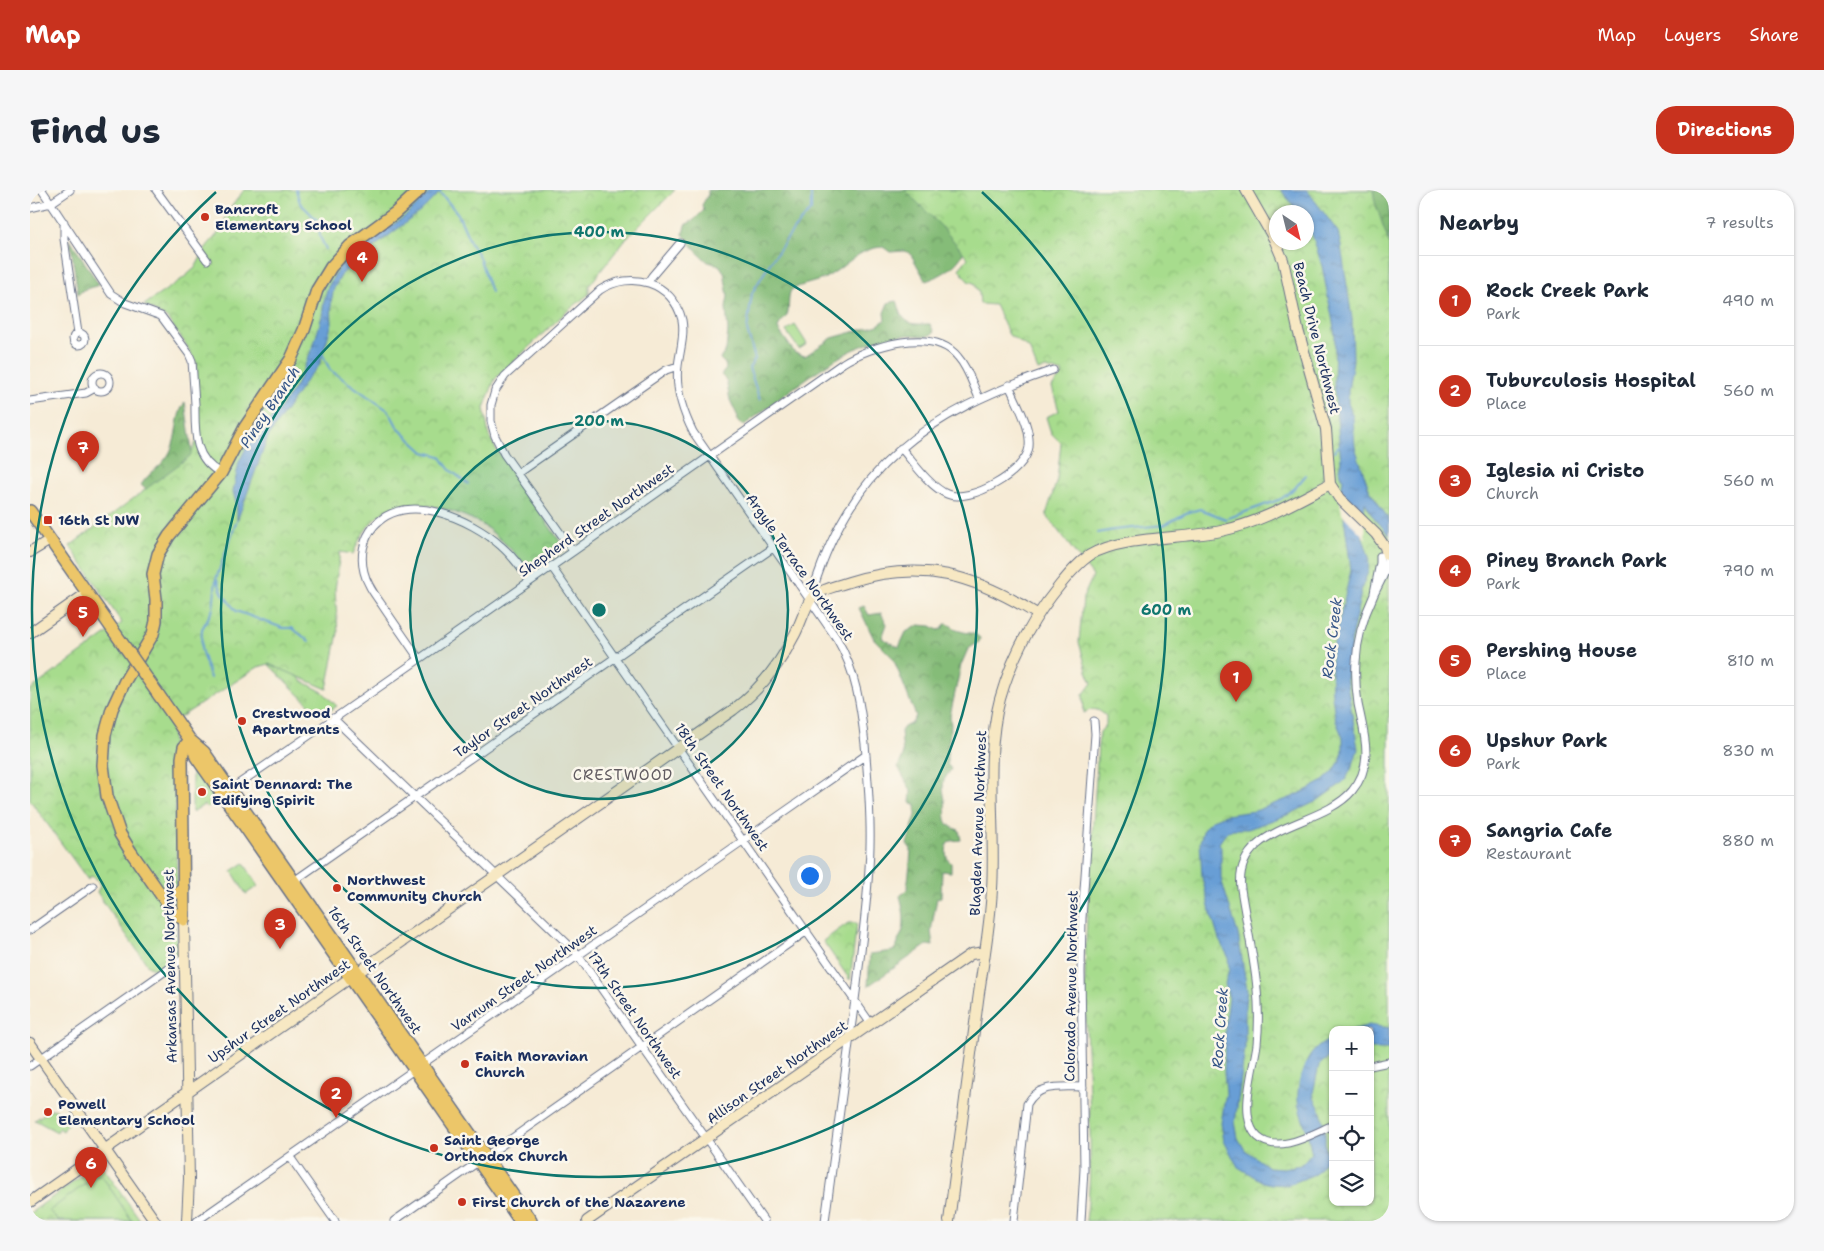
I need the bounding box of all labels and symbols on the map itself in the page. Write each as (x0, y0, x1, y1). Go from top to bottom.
place label: Bancroft Elementary School (215, 200, 352, 234)
north arrow (1269, 205, 1314, 250)
marker: Bancroft Elementary School (199, 211, 211, 223)
text: 400 m (574, 222, 624, 242)
pin: 4 (346, 241, 378, 282)
street label: Beach Drive Northwest (1289, 260, 1345, 416)
water label: Piney Branch (235, 362, 305, 452)
text: 200 m (574, 411, 624, 431)
pin: 7 (67, 431, 99, 472)
street label: Shepherd Street Northwest (515, 459, 677, 581)
street label: Argyle Terrace Northwest (742, 490, 858, 644)
place label: 16th St NW (58, 511, 139, 529)
marker: 16th St NW (42, 514, 54, 526)
pin: 5 (67, 596, 99, 637)
water label: Rock Creek (1317, 596, 1347, 680)
text: 600 m (1141, 600, 1191, 620)
centre of rings (590, 601, 608, 619)
street label: Taylor Street Northwest (450, 652, 596, 762)
pin: 1 (1220, 661, 1252, 702)
place label: Crestwood Apartments (252, 704, 340, 738)
marker: Crestwood Apartments (236, 715, 248, 727)
street label: 18th Street Northwest (671, 719, 773, 855)
street label: Blagden Avenue Northwest (966, 730, 990, 916)
district label: CRESTWOOD (573, 765, 673, 785)
place label: Saint Dennard: The Edifying Spirit (212, 775, 353, 809)
marker: Saint Dennard: The Edifying Spirit (196, 786, 208, 798)
your location (797, 863, 823, 889)
street label: Arkansas Avenue Northwest (159, 869, 181, 1063)
place label: Northwest Community Church (347, 871, 482, 905)
marker: Northwest Community Church (331, 882, 343, 894)
street label: Colorado Avenue Northwest (1060, 890, 1082, 1082)
street label: 16th Street Northwest (324, 903, 426, 1037)
pin: 3 (264, 908, 296, 949)
street label: Varnum Street Northwest (448, 921, 600, 1035)
street label: 17th Street Northwest (584, 948, 686, 1082)
street label: Upshur Street Northwest (204, 955, 354, 1067)
water label: Rock Creek (1207, 986, 1233, 1069)
street label: Allison Street Northwest (703, 1016, 851, 1128)
place label: Faith Moravian Church (475, 1047, 588, 1081)
marker: Faith Moravian Church (459, 1058, 471, 1070)
pin: 2 (320, 1077, 352, 1118)
place label: Powell Elementary School (58, 1095, 195, 1129)
marker: Powell Elementary School (42, 1106, 54, 1118)
place label: Saint George Orthodox Church (444, 1131, 568, 1165)
marker: Saint George Orthodox Church (428, 1142, 440, 1154)
pin: 6 (75, 1147, 107, 1188)
place label: First Church of the Nazarene (472, 1193, 686, 1211)
marker: First Church of the Nazarene (456, 1196, 468, 1208)

